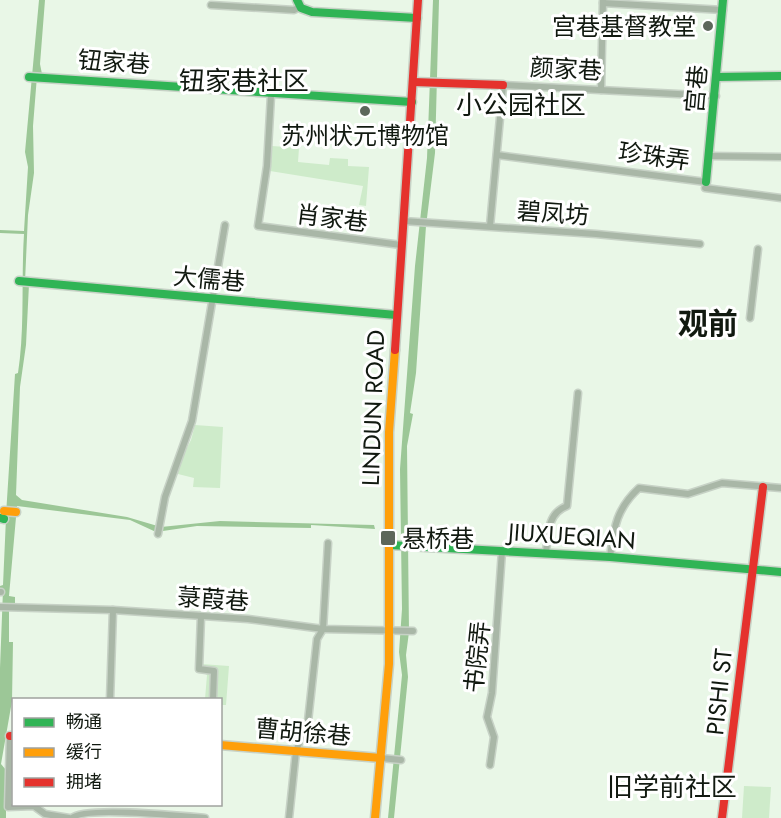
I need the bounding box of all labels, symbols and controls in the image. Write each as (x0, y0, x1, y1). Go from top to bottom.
place label: 宫巷基督教堂 (552, 9, 696, 44)
marker: 宫巷基督教堂 (701, 19, 715, 33)
street label: 钮家巷 (77, 42, 151, 82)
street label: 颜家巷 (529, 50, 603, 88)
district label: 钮家巷社区 (179, 62, 309, 100)
street label: 宫巷 (676, 64, 716, 114)
district label: 小公园社区 (456, 86, 586, 124)
marker: 苏州状元博物馆 (358, 104, 372, 118)
place label: 苏州状元博物馆 (281, 118, 449, 153)
street label: 珍珠弄 (616, 134, 692, 178)
street label: 碧凤坊 (516, 193, 590, 233)
street label: 肖家巷 (294, 196, 370, 240)
street label: 大儒巷 (172, 258, 246, 300)
district label: 观前 (678, 302, 738, 345)
street label: LINDUN ROAD (353, 329, 393, 487)
street label: JIUXUEQIAN (504, 514, 637, 558)
place label: 悬桥巷 (402, 521, 474, 556)
marker: 悬桥巷 (379, 529, 397, 547)
street label: 菉葭巷 (176, 579, 250, 619)
street label: 书院弄 (456, 619, 498, 695)
street label: PISHI ST (697, 647, 741, 737)
legend (12, 698, 222, 806)
text: 畅通 (66, 709, 102, 735)
street label: 曹胡徐巷 (254, 710, 352, 754)
text: 缓行 (66, 739, 102, 765)
district label: 旧学前社区 (607, 768, 737, 806)
text: 拥堵 (66, 769, 102, 795)

